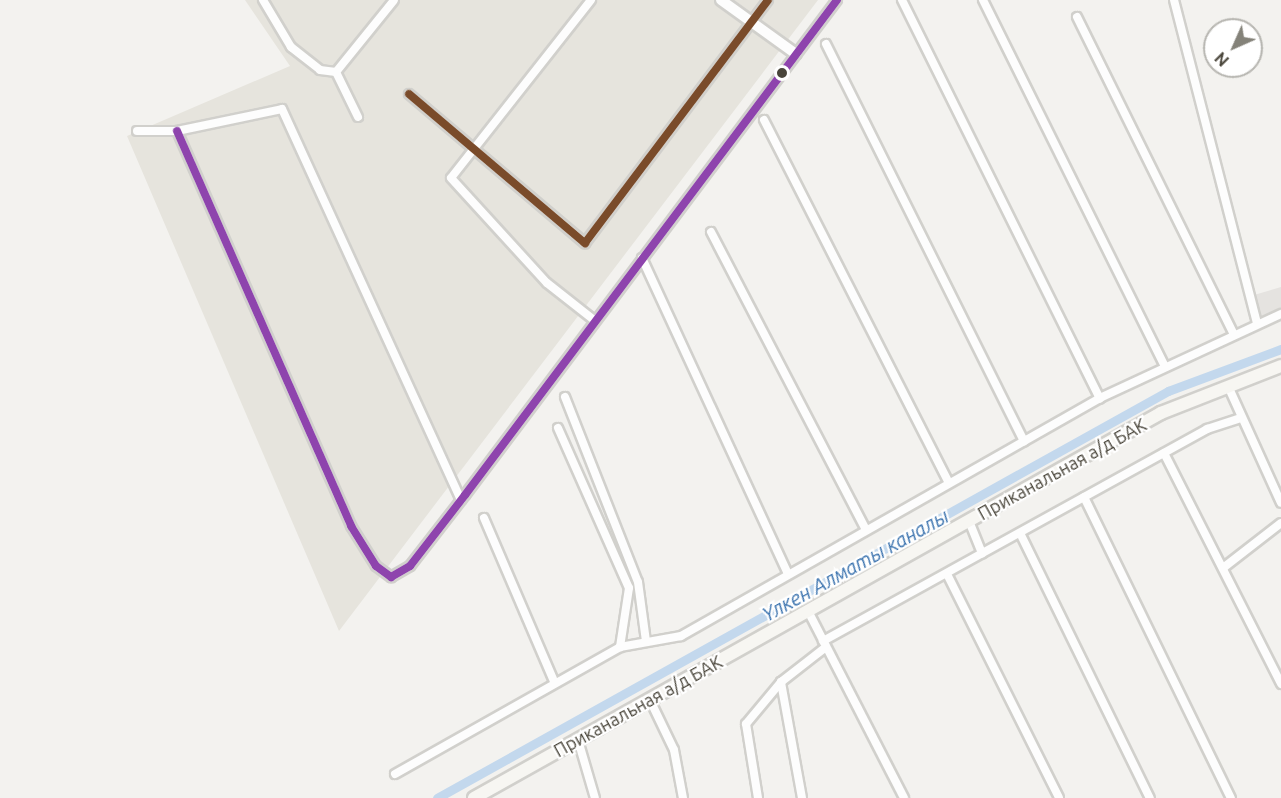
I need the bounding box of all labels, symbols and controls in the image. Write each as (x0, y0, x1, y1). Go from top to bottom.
north arrow (1203, 18, 1263, 78)
text: N (1211, 49, 1232, 70)
unlabelled marker (776, 67, 788, 79)
street label: Приканальная а/д БАК (974, 414, 1150, 524)
water label: Үлкен Алматы каналы (757, 504, 953, 626)
street label: Приканальная а/д БАК (550, 651, 726, 761)

